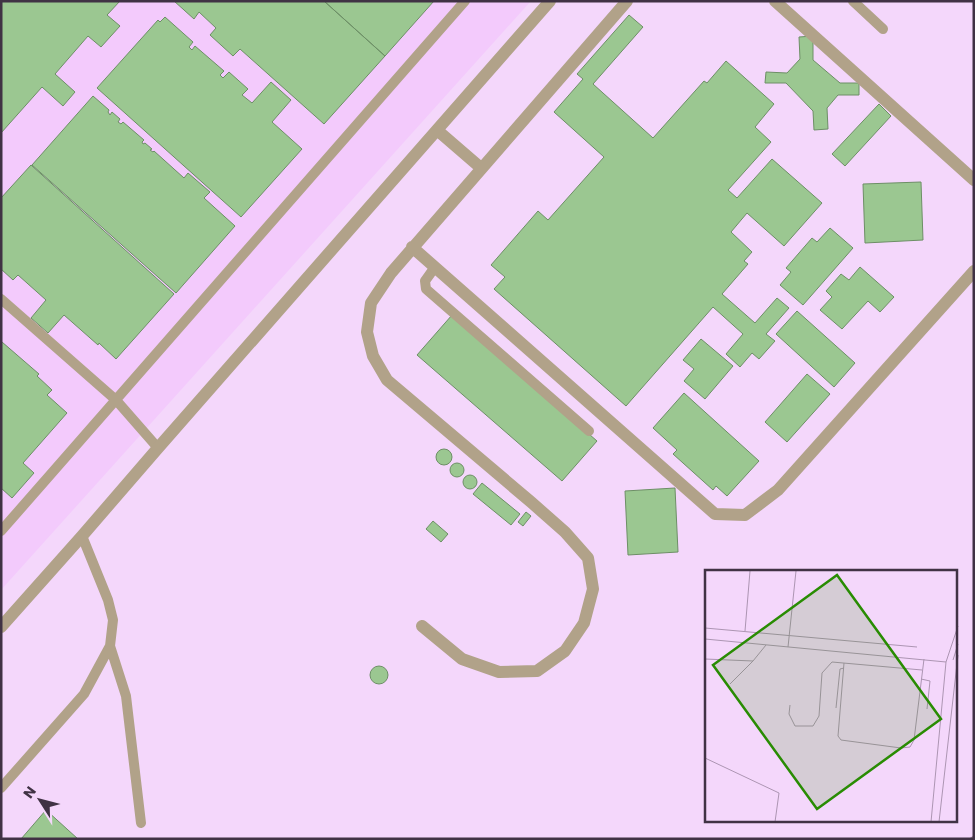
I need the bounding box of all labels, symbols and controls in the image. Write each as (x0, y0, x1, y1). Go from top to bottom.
inset map (705, 570, 958, 822)
north arrow (15, 775, 65, 825)
text: N (18, 782, 41, 802)

